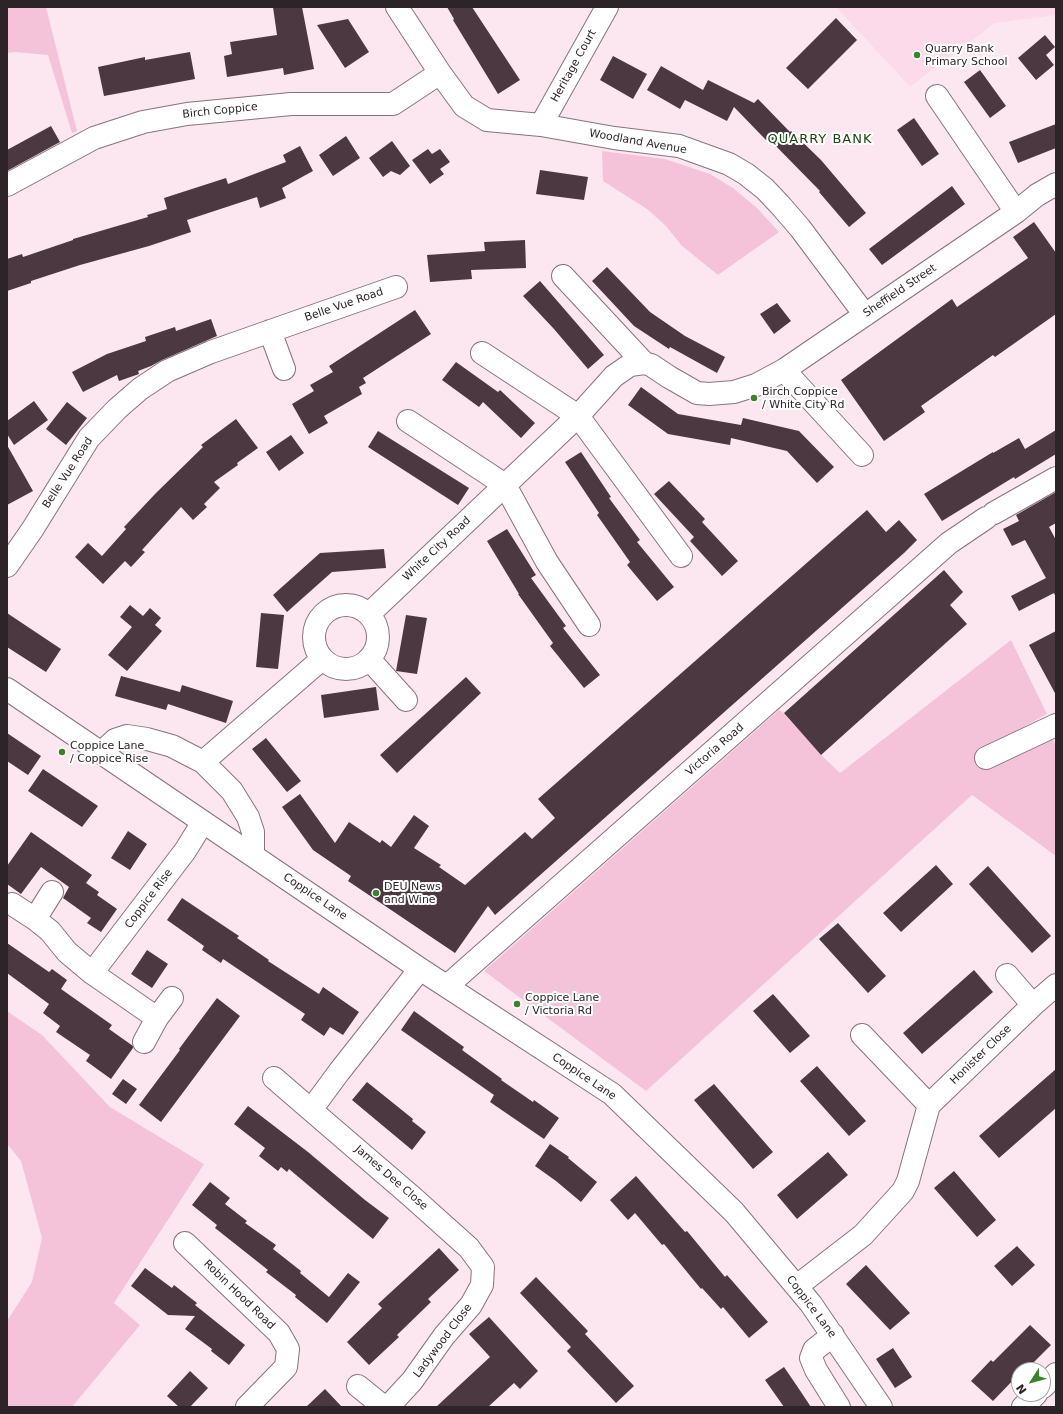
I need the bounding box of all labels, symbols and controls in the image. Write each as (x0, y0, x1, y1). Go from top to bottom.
street label: Heritage Court (549, 27, 599, 105)
place label: Quarry Bank Primary School (925, 42, 1008, 68)
marker: Quarry Bank Primary School (912, 50, 922, 60)
street label: Birch Coppice (182, 100, 258, 122)
street label: Woodland Avenue (588, 127, 688, 157)
district label: QUARRY BANK (767, 132, 873, 148)
street label: Sheffield Street (861, 262, 939, 320)
street label: Belle Vue Road (303, 285, 385, 325)
place label: Birch Coppice / White City Rd (762, 385, 844, 411)
marker: Birch Coppice / White City Rd (749, 393, 759, 403)
street label: Belle Vue Road (40, 435, 96, 511)
street label: White City Road (400, 514, 474, 584)
street label: Victoria Road (683, 721, 747, 779)
place label: Coppice Lane / Coppice Rise (70, 739, 148, 765)
marker: Coppice Lane / Coppice Rise (57, 747, 67, 757)
street label: Coppice Rise (122, 867, 176, 931)
street label: Coppice Lane (280, 871, 350, 923)
place label: DEU News and Wine (384, 880, 441, 906)
marker: DEU News and Wine (371, 888, 381, 898)
place label: Coppice Lane / Victoria Rd (525, 991, 599, 1017)
marker: Coppice Lane / Victoria Rd (512, 999, 522, 1009)
street label: Honister Close (948, 1023, 1014, 1087)
street label: Coppice Lane (549, 1051, 619, 1103)
street label: James Dee Close (352, 1143, 430, 1213)
street label: Robin Hood Road (201, 1258, 277, 1332)
street label: Coppice Lane (783, 1273, 839, 1341)
street label: Ladywood Close (411, 1301, 475, 1381)
north arrow (1011, 1362, 1051, 1402)
text: N (1014, 1381, 1030, 1396)

